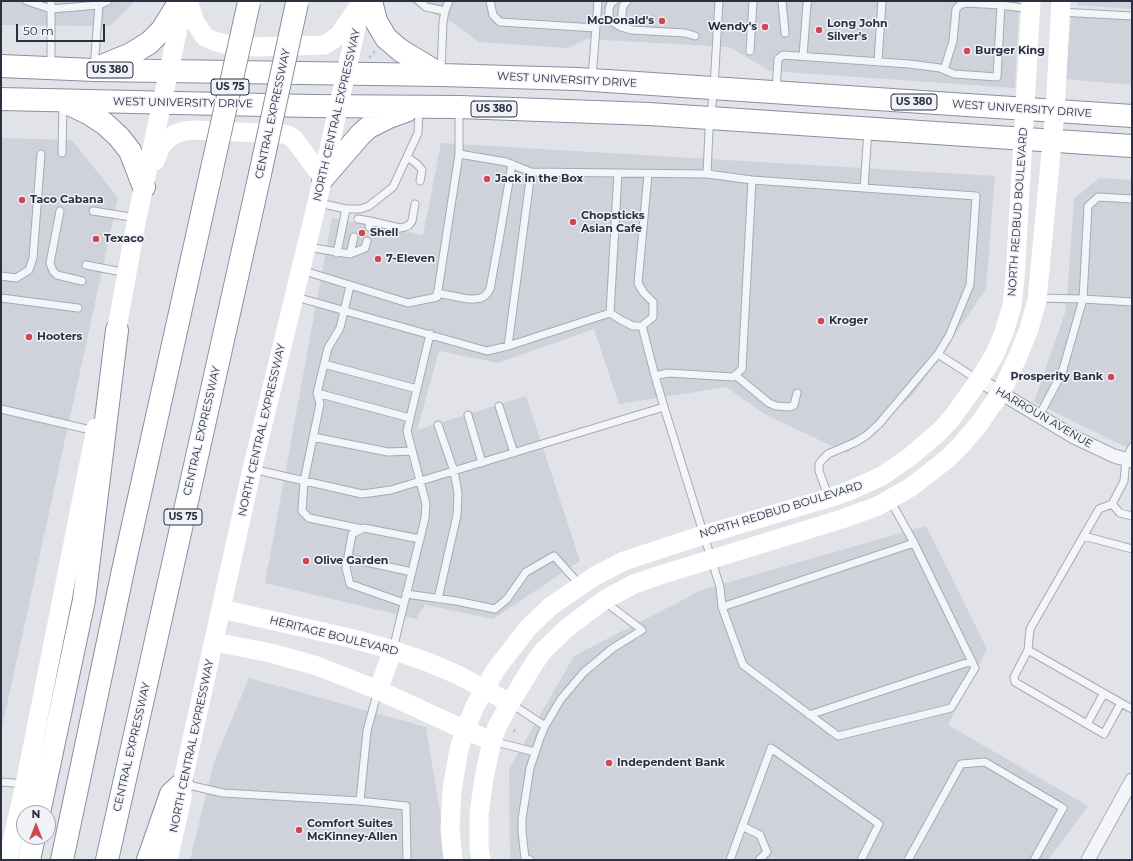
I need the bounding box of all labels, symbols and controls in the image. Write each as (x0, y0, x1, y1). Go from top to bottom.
place label: McDonald's (587, 14, 654, 28)
scale bar (18, 16, 107, 42)
marker: McDonald's (657, 16, 667, 26)
place label: Long John Silver's (827, 17, 888, 43)
place label: Wendy's (708, 20, 757, 34)
marker: Wendy's (760, 22, 770, 32)
text: 50 m (23, 23, 54, 38)
marker: Long John Silver's (814, 25, 824, 35)
street label: NORTH CENTRAL EXPRESSWAY (311, 27, 363, 203)
place label: Burger King (975, 44, 1045, 58)
marker: Burger King (962, 46, 972, 56)
street label: CENTRAL EXPRESSWAY (253, 48, 293, 180)
road number: US 380 (87, 62, 133, 78)
street label: WEST UNIVERSITY DRIVE (497, 70, 637, 90)
road number: US 75 (211, 79, 249, 95)
road number: US 380 (891, 94, 937, 110)
street label: WEST UNIVERSITY DRIVE (113, 95, 253, 111)
street label: WEST UNIVERSITY DRIVE (952, 98, 1092, 120)
road number: US 380 (471, 101, 517, 117)
street label: NORTH REDBUD BOULEVARD (1005, 127, 1031, 297)
place label: Jack in the Box (495, 172, 583, 186)
marker: Jack in the Box (482, 174, 492, 184)
place label: Taco Cabana (30, 193, 103, 207)
marker: Taco Cabana (17, 195, 27, 205)
place label: Chopsticks Asian Cafe (581, 209, 645, 235)
marker: Chopsticks Asian Cafe (568, 217, 578, 227)
place label: Shell (370, 226, 398, 240)
marker: Shell (357, 228, 367, 238)
place label: Texaco (104, 232, 144, 246)
marker: Texaco (91, 234, 101, 244)
place label: 7-Eleven (386, 252, 435, 266)
marker: 7-Eleven (373, 254, 383, 264)
place label: Kroger (829, 314, 868, 328)
marker: Kroger (816, 316, 826, 326)
place label: Hooters (37, 330, 82, 344)
marker: Hooters (24, 332, 34, 342)
street label: NORTH CENTRAL EXPRESSWAY (236, 342, 288, 518)
street label: CENTRAL EXPRESSWAY (181, 365, 223, 497)
place label: Prosperity Bank (1011, 370, 1103, 384)
marker: Prosperity Bank (1106, 372, 1116, 382)
street label: HARROUN AVENUE (993, 385, 1095, 451)
street label: NORTH REDBUD BOULEVARD (698, 479, 864, 541)
road number: US 75 (164, 509, 202, 525)
place label: Olive Garden (314, 554, 388, 568)
marker: Olive Garden (301, 556, 311, 566)
street label: HERITAGE BOULEVARD (268, 614, 400, 658)
street label: NORTH CENTRAL EXPRESSWAY (167, 658, 217, 834)
street label: CENTRAL EXPRESSWAY (111, 681, 153, 813)
place label: Independent Bank (617, 756, 725, 770)
marker: Independent Bank (604, 758, 614, 768)
north arrow (16, 805, 56, 845)
text: N (32, 807, 40, 821)
place label: Comfort Suites McKinney-Allen (307, 817, 398, 843)
marker: Comfort Suites McKinney-Allen (294, 825, 304, 835)

